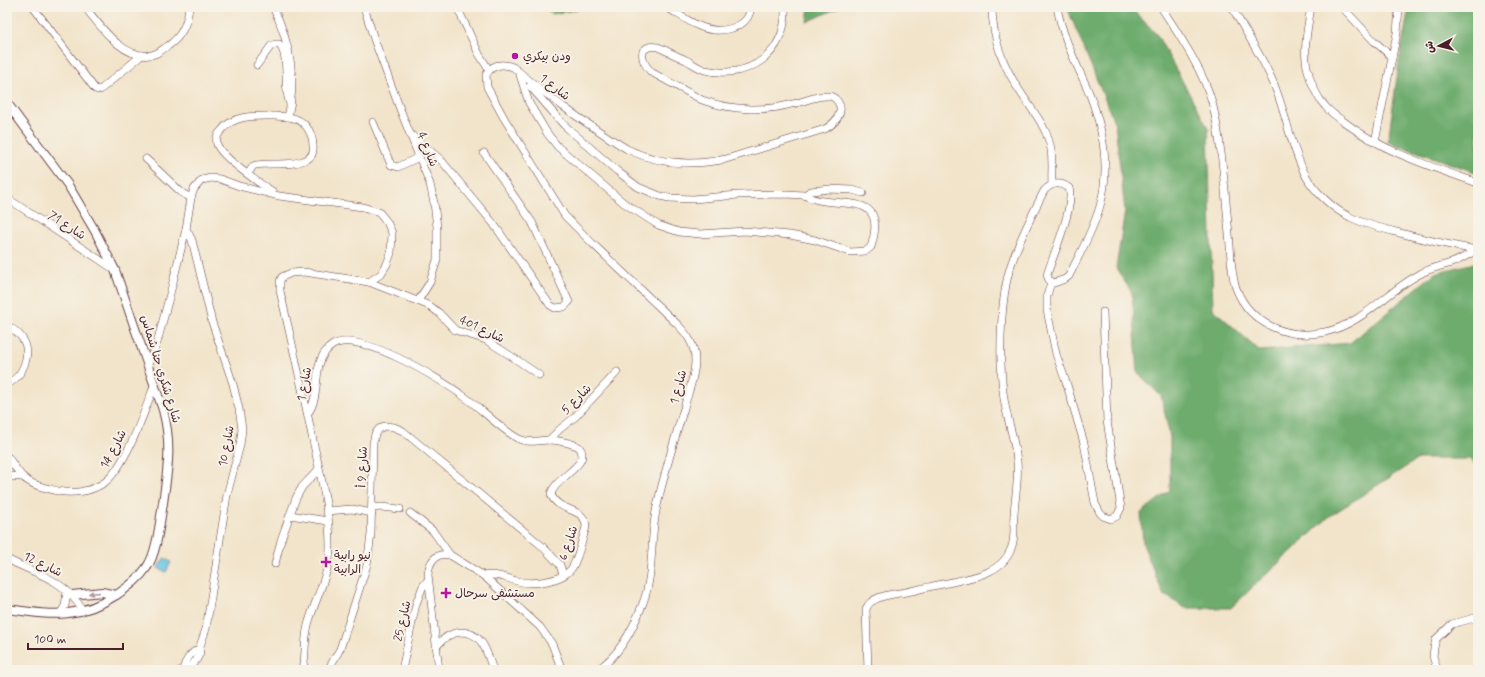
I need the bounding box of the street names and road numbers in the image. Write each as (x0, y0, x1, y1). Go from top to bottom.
street label: شارع 1 (536, 71, 573, 105)
street label: شارع 4 (413, 130, 441, 169)
street label: شارع 71 (45, 208, 88, 244)
street label: شارع شكري حنا شماس (136, 313, 184, 425)
street label: شارع 401 (457, 313, 507, 347)
street label: شارع 1 (294, 366, 316, 403)
street label: شارع 1 (667, 368, 691, 406)
street label: شارع 5 (558, 381, 595, 418)
street label: شارع 10 (215, 424, 239, 468)
street label: شارع 14 (97, 427, 131, 472)
street label: شارع 9 أ (354, 446, 372, 488)
street label: شارع 6 (556, 524, 582, 563)
street label: شارع 12 (21, 549, 64, 581)
street label: شارع 25 (391, 599, 415, 643)

